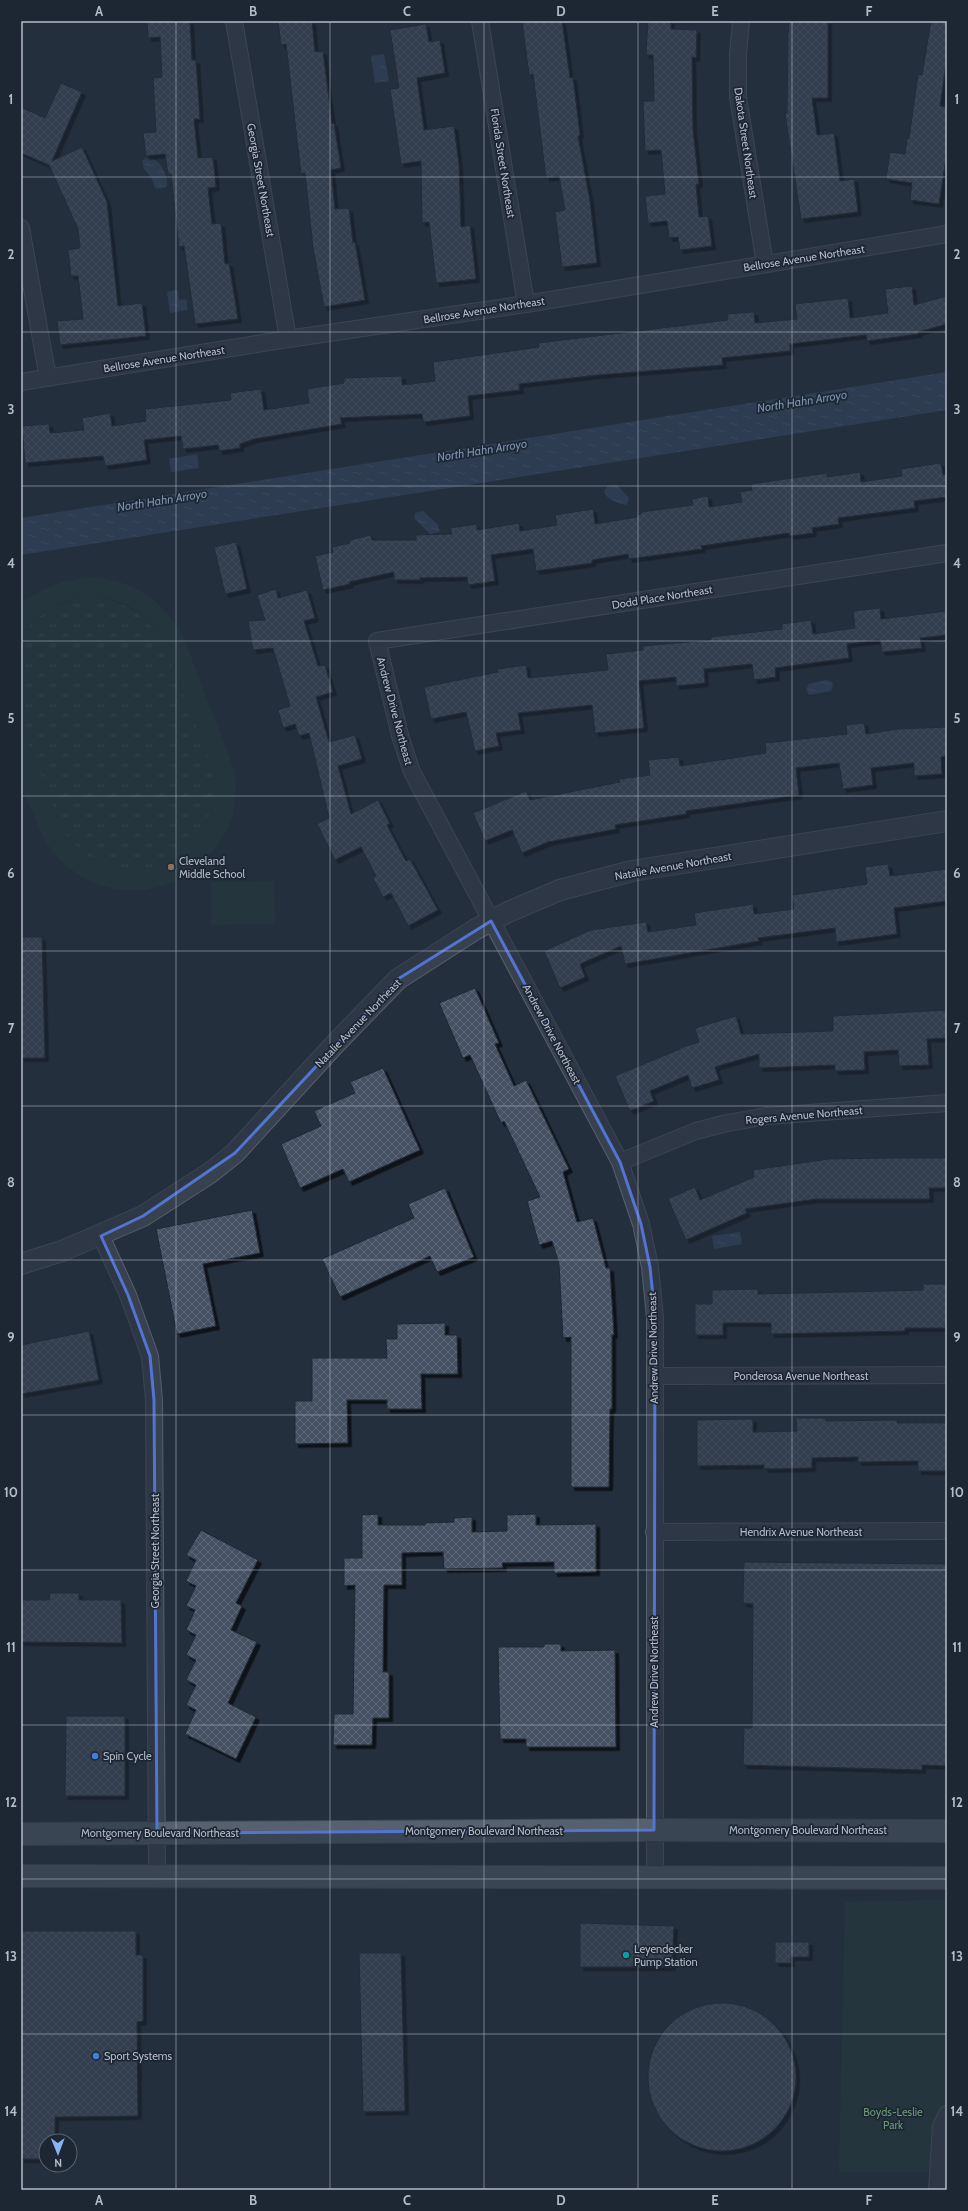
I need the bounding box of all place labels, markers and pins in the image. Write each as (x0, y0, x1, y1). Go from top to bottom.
place label: Cleveland Middle School (179, 854, 245, 881)
marker: Cleveland Middle School (166, 862, 176, 872)
place label: Spin Cycle (103, 1749, 152, 1763)
marker: Spin Cycle (90, 1751, 100, 1761)
place label: Leyendecker Pump Station (634, 1942, 698, 1969)
marker: Leyendecker Pump Station (621, 1950, 631, 1960)
place label: Sport Systems (104, 2049, 172, 2063)
marker: Sport Systems (91, 2051, 101, 2061)

